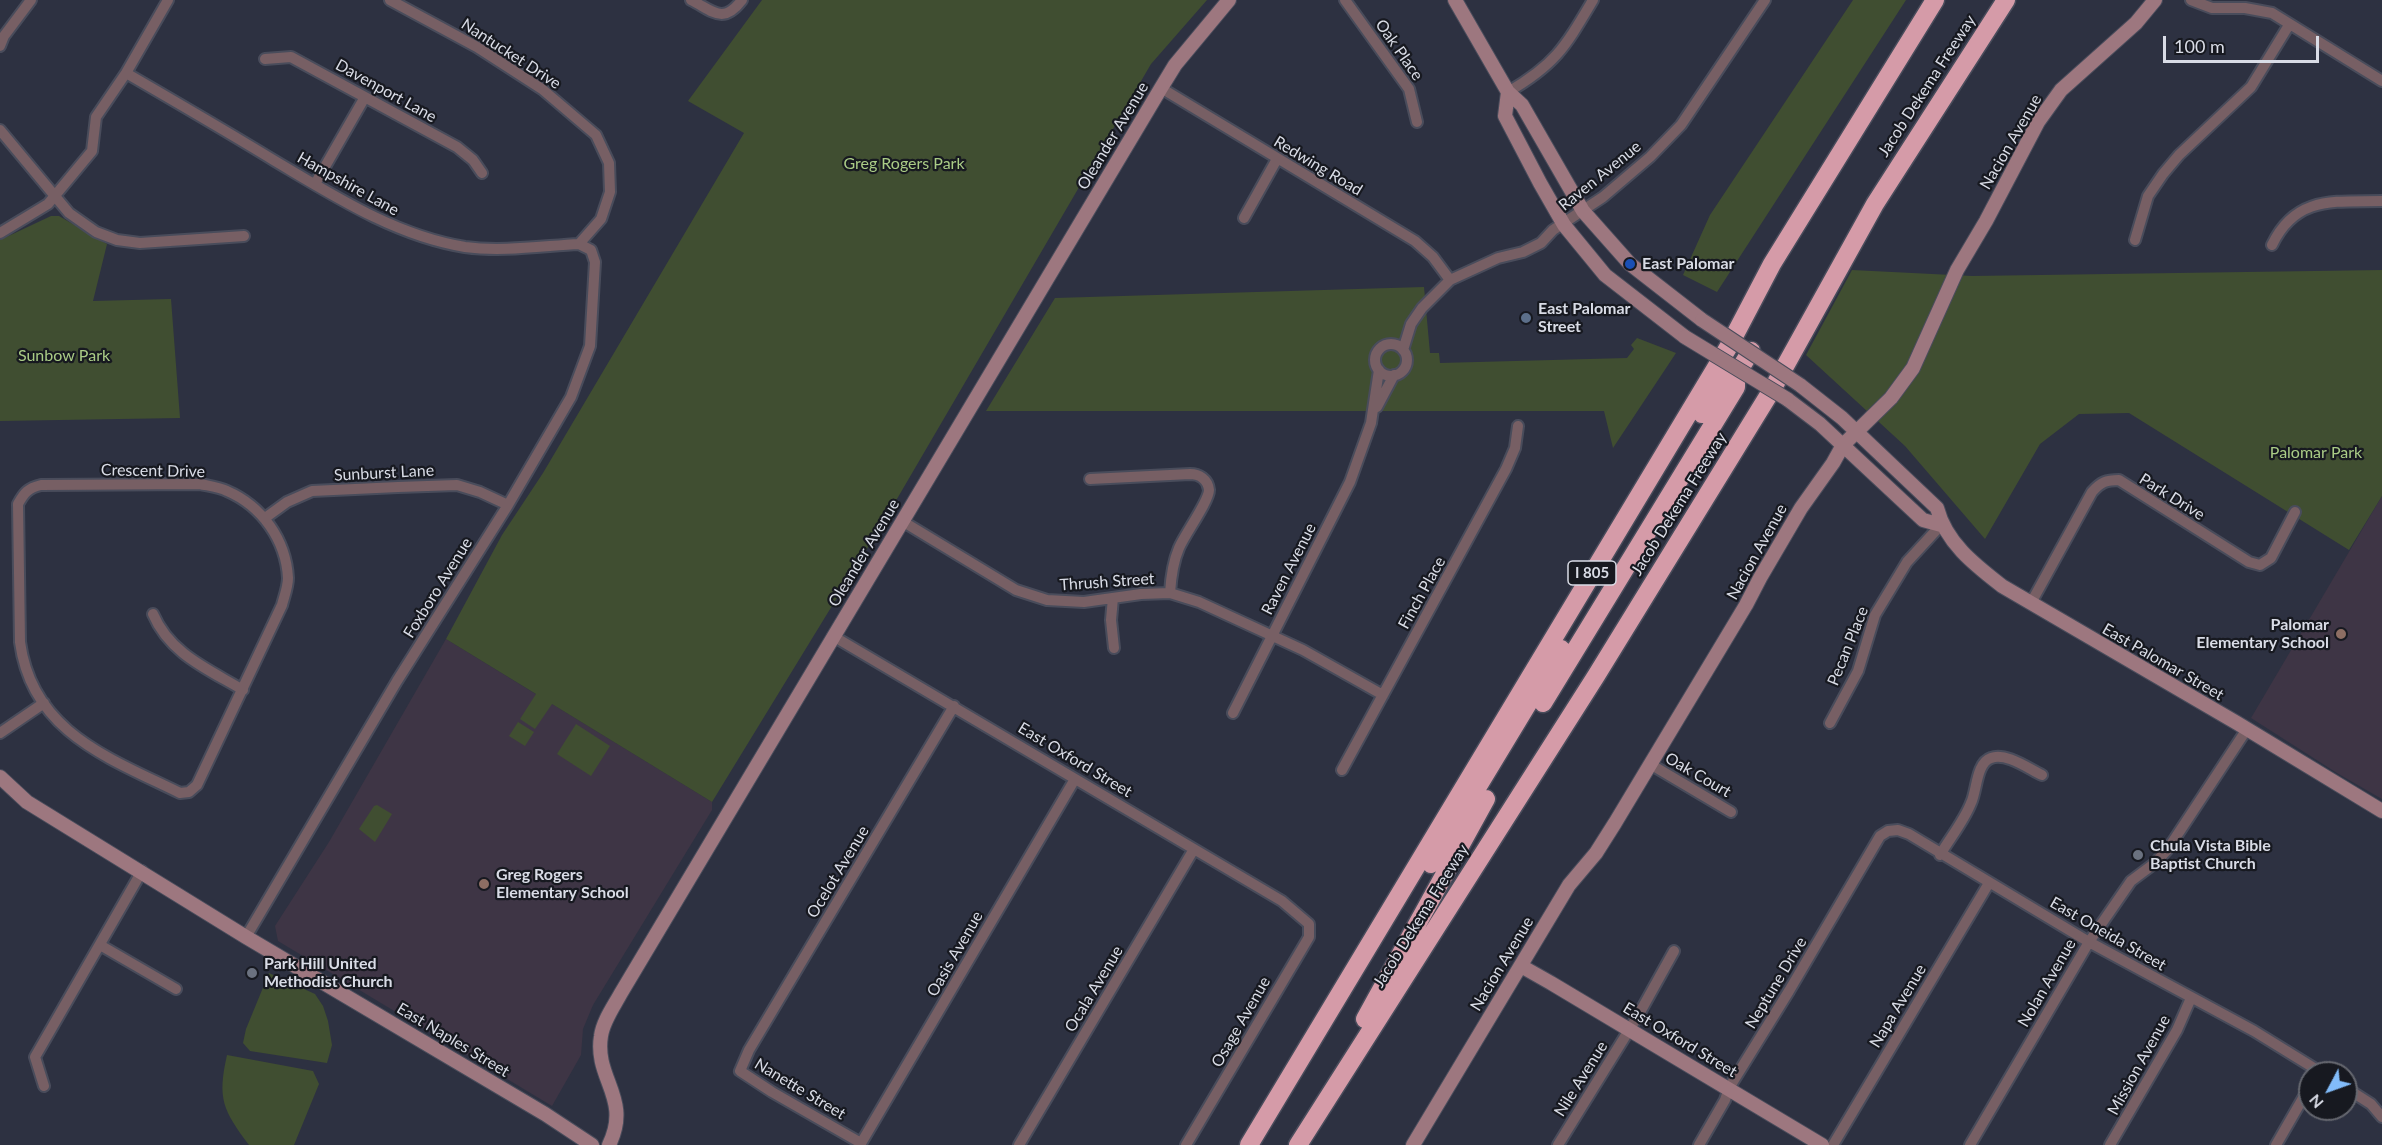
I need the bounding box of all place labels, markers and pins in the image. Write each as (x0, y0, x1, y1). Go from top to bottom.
place label: East Palomar (1642, 254, 1735, 274)
marker: East Palomar (1623, 257, 1637, 271)
place label: East Palomar Street (1538, 299, 1631, 337)
marker: East Palomar Street (1519, 311, 1533, 325)
place label: Palomar Elementary School (2196, 615, 2329, 653)
marker: Palomar Elementary School (2334, 627, 2348, 641)
place label: Chula Vista Bible Baptist Church (2150, 836, 2271, 874)
marker: Chula Vista Bible Baptist Church (2131, 848, 2145, 862)
place label: Greg Rogers Elementary School (496, 865, 629, 903)
marker: Greg Rogers Elementary School (477, 877, 491, 891)
place label: Park Hill United Methodist Church (264, 954, 393, 992)
marker: Park Hill United Methodist Church (245, 966, 259, 980)

